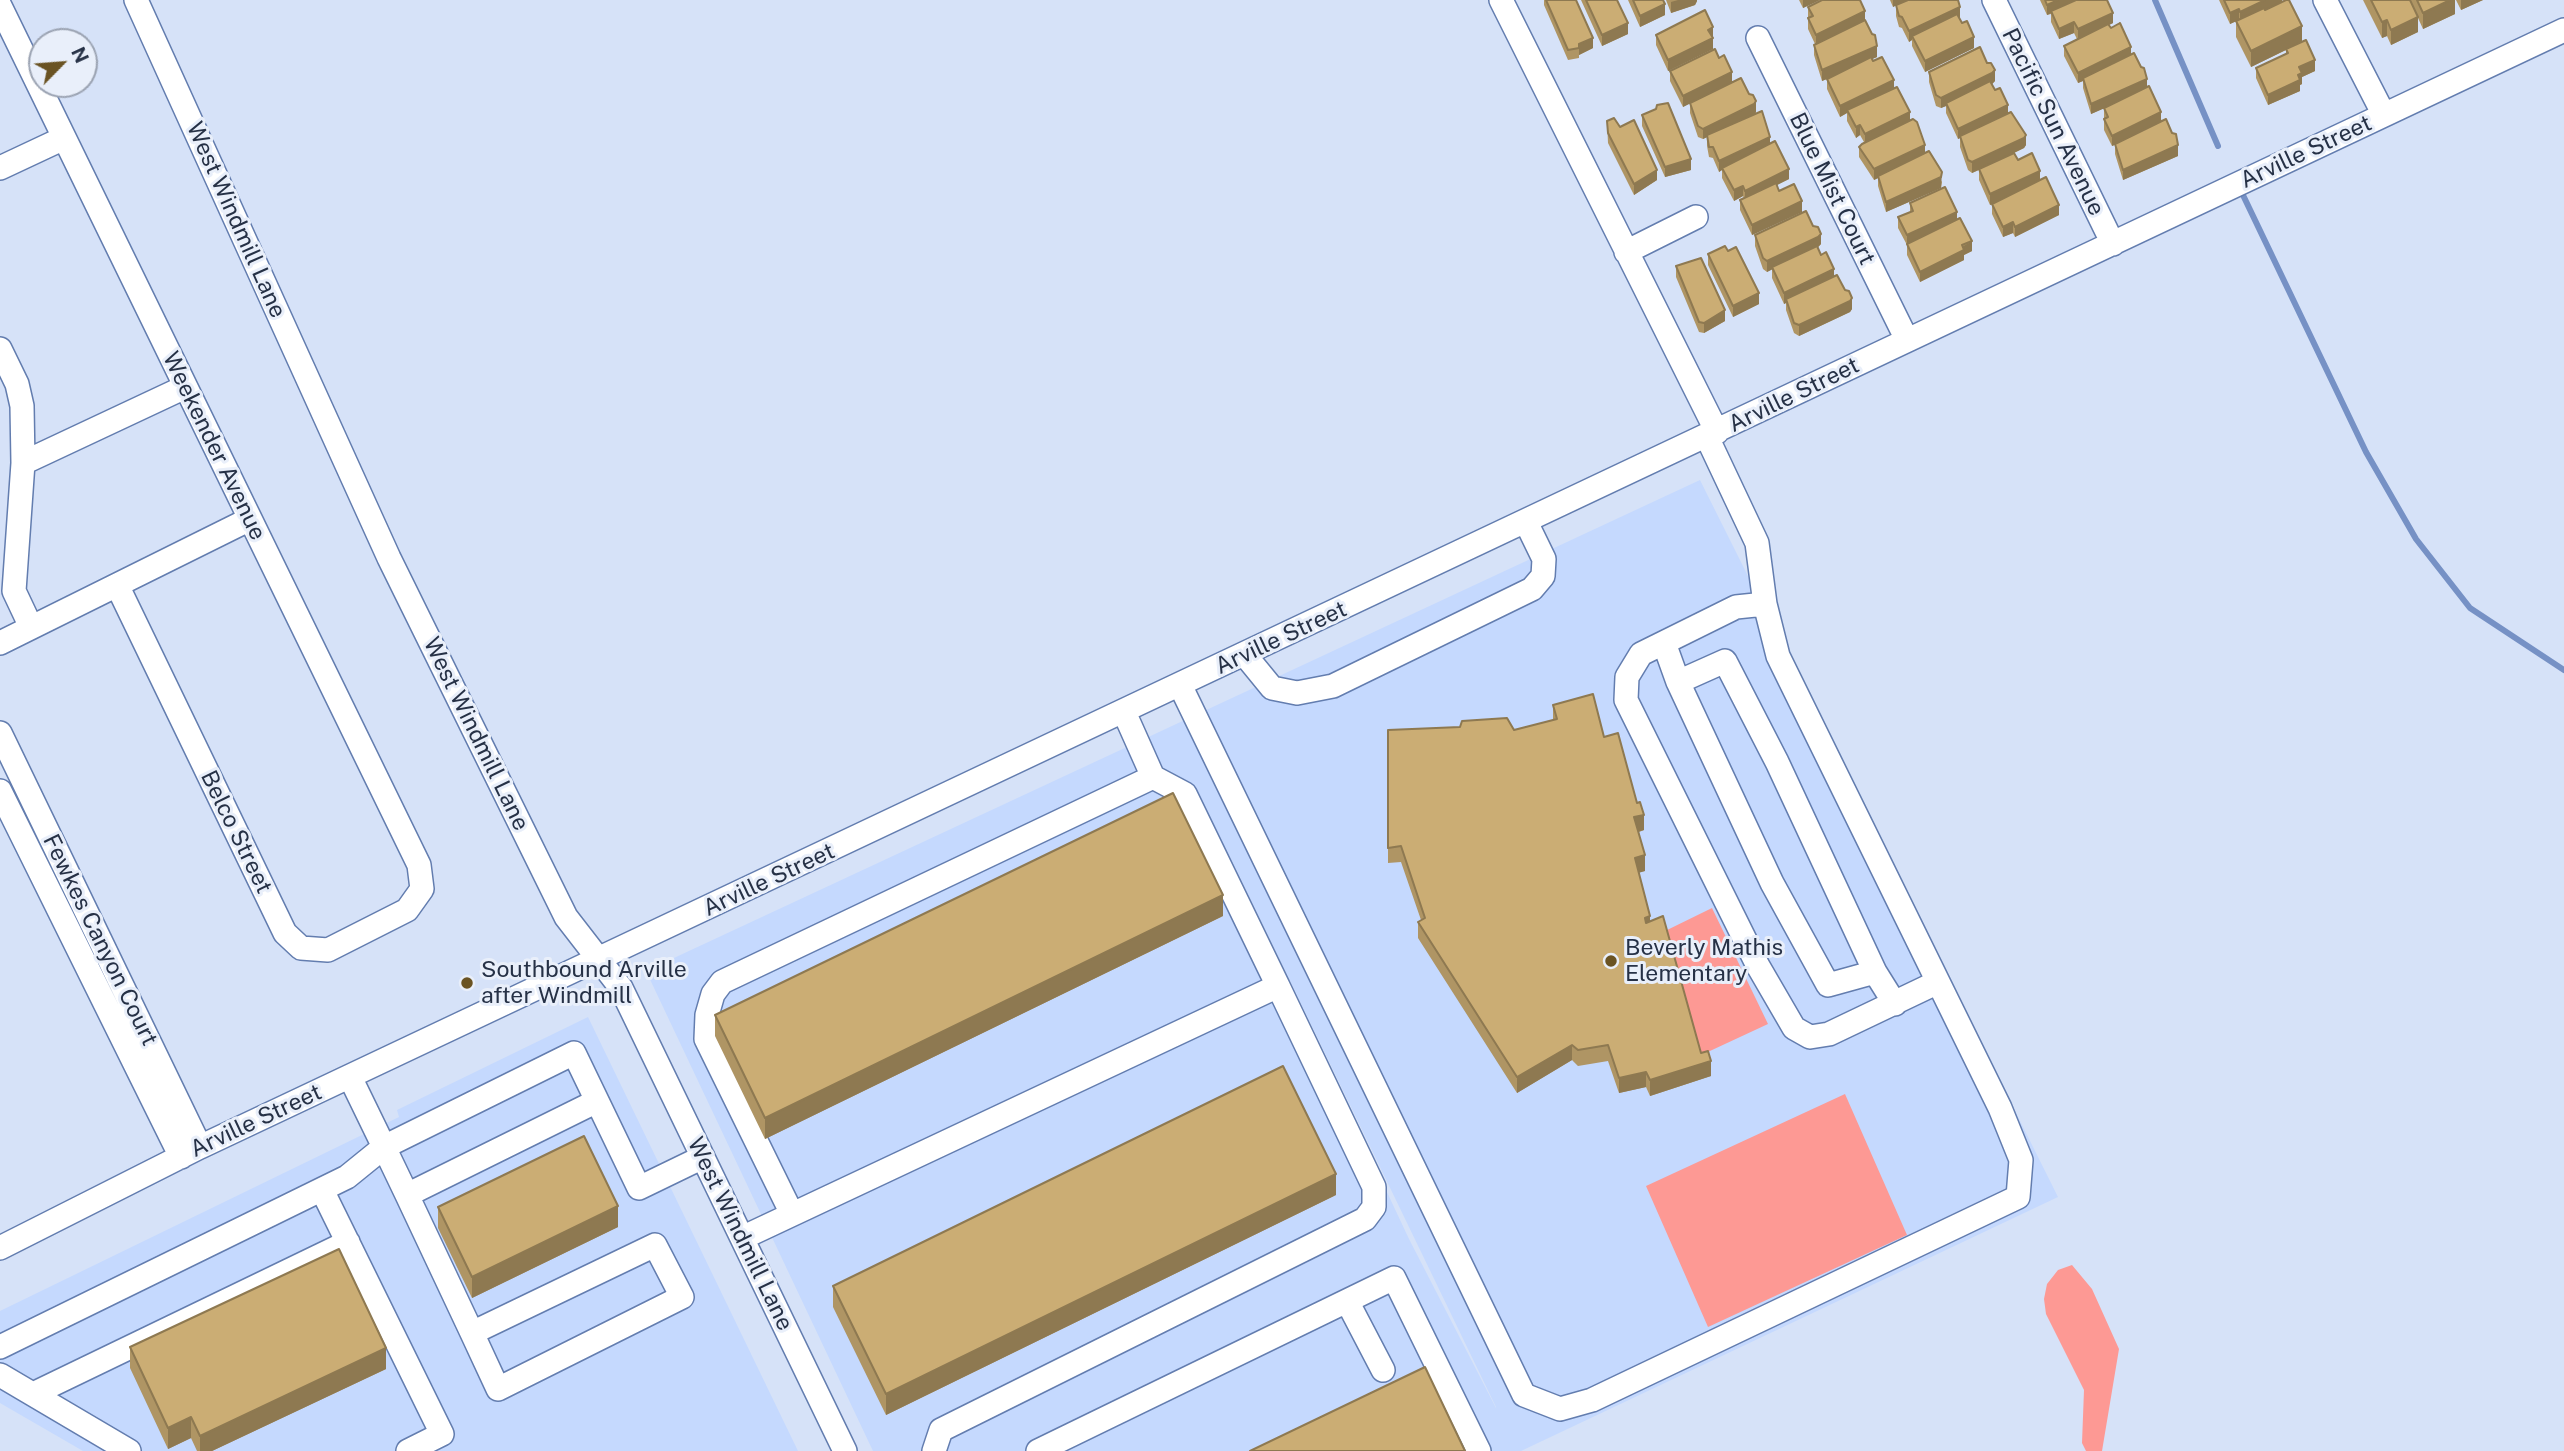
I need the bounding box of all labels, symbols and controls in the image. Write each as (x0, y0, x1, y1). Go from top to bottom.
street label: Pacific Sun Avenue (1996, 24, 2110, 220)
north arrow (28, 28, 98, 98)
text: N (67, 44, 93, 66)
street label: Blue Mist Court (1783, 108, 1881, 270)
street label: Arville Street (2236, 110, 2376, 194)
street label: West Windmill Lane (180, 118, 292, 322)
street label: Weekender Avenue (156, 347, 272, 545)
street label: Arville Street (1724, 351, 1864, 439)
street label: Arville Street (1211, 596, 1351, 680)
street label: West Windmill Lane (417, 633, 535, 835)
street label: Belco Street (194, 766, 278, 898)
street label: Fewkes Canyon Court (37, 830, 163, 1050)
street label: Arville Street (699, 838, 839, 922)
place label: Beverly Mathis Elementary (1625, 934, 1783, 988)
marker: Beverly Mathis Elementary (1603, 953, 1619, 969)
place label: Southbound Arville after Windmill (481, 956, 687, 1010)
marker: Southbound Arville after Windmill (459, 975, 475, 991)
street label: Arville Street (186, 1079, 326, 1163)
street label: West Windmill Lane (681, 1133, 799, 1335)

